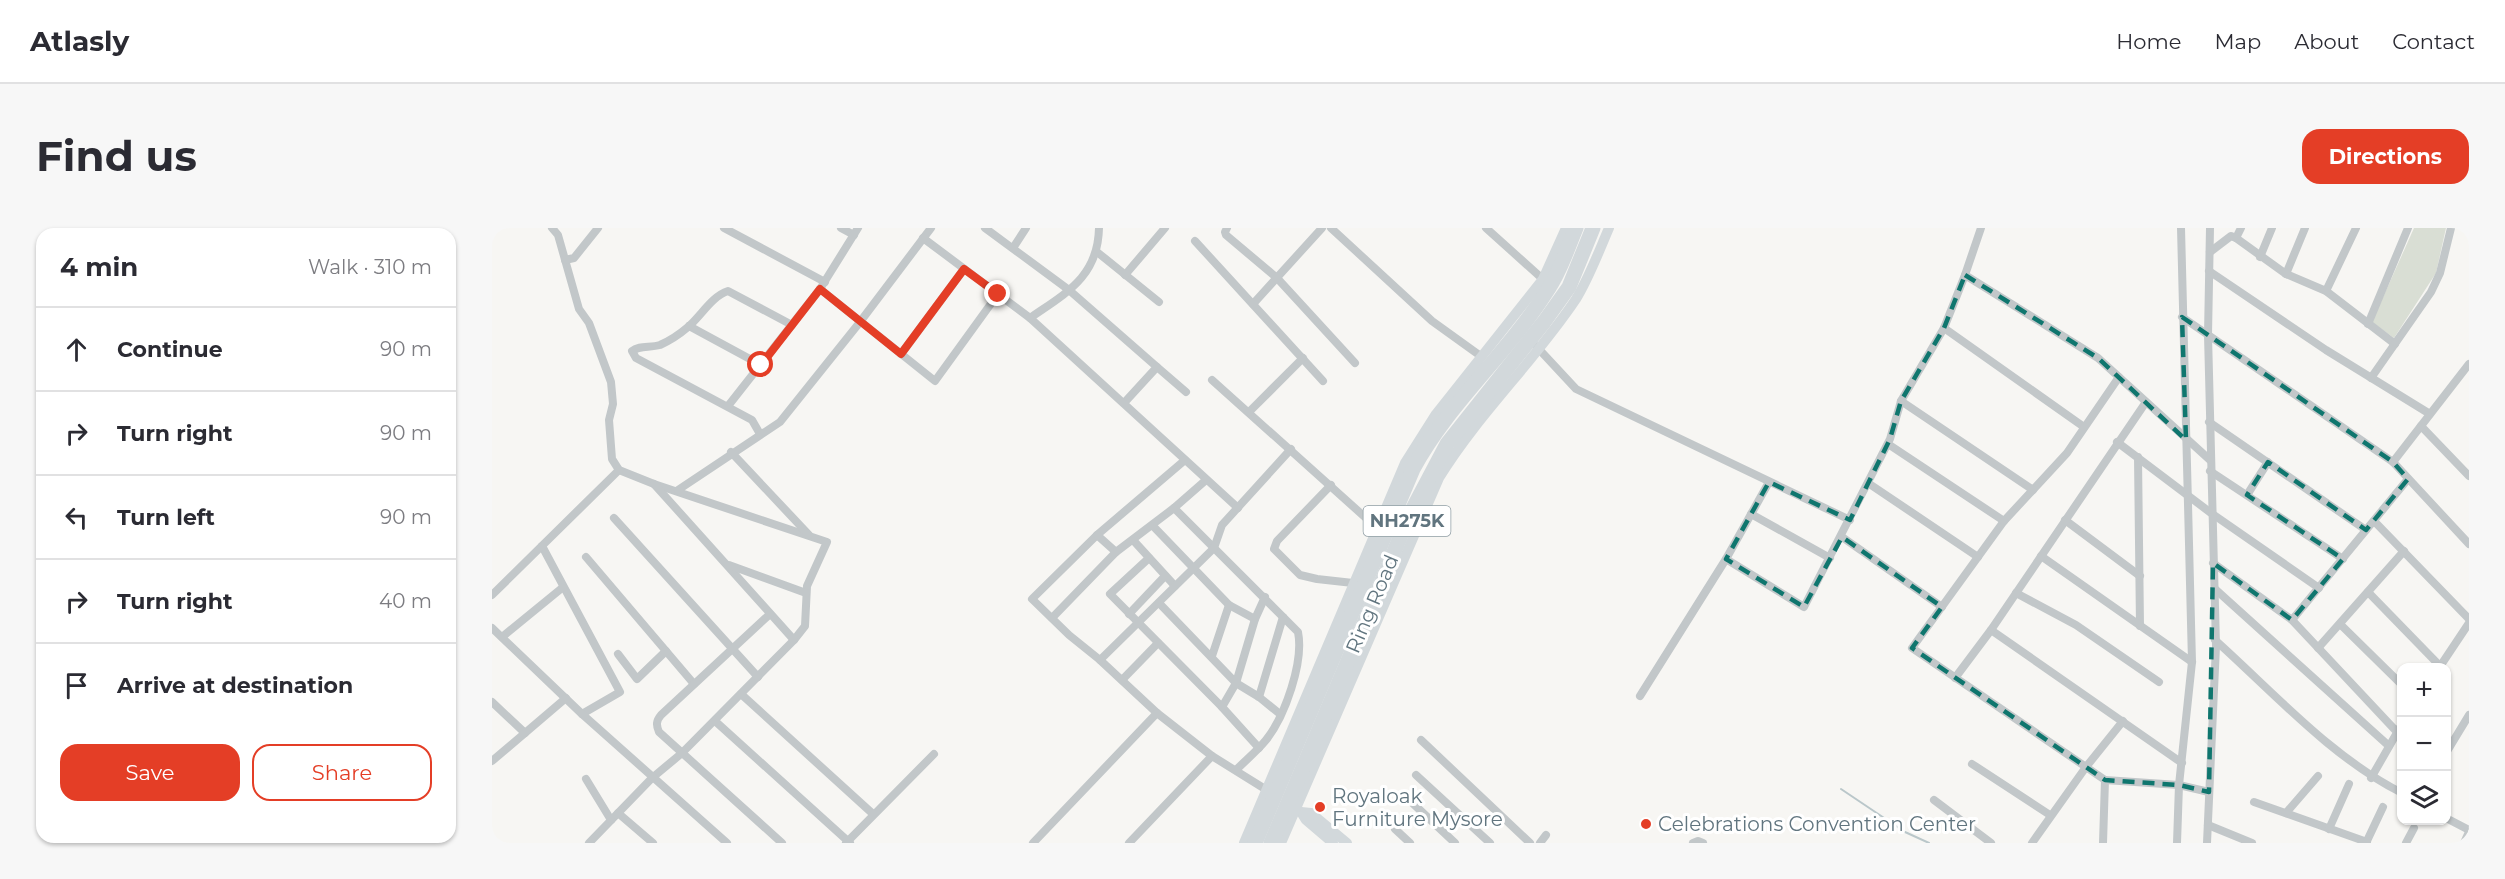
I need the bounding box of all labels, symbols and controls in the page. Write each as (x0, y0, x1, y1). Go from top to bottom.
text: Atlasly (30, 24, 129, 58)
text: Home (2116, 29, 2181, 54)
text: Map (2214, 29, 2261, 54)
text: About (2294, 29, 2359, 54)
text: Contact (2392, 29, 2475, 54)
button: Directions (2302, 129, 2469, 184)
text: Find us (36, 130, 197, 182)
text: 4 min (60, 251, 138, 283)
text: Walk · 310 m (308, 255, 432, 279)
route end (984, 280, 1010, 306)
icon: ahead (60, 333, 93, 366)
text: Continue (117, 336, 223, 363)
text: 90 m (380, 337, 432, 361)
route start (747, 351, 773, 377)
icon: right (60, 417, 93, 450)
text: Turn right (117, 420, 232, 447)
text: 90 m (380, 421, 432, 445)
icon: left (60, 501, 93, 534)
text: Turn left (117, 504, 215, 531)
text: 90 m (380, 505, 432, 529)
road number: NH275K (1364, 506, 1450, 536)
street label: Ring Road (1341, 551, 1403, 657)
icon: right (60, 585, 93, 618)
text: Turn right (117, 588, 232, 615)
text: 40 m (379, 589, 432, 613)
map controls (2397, 663, 2451, 825)
button: + (2397, 663, 2451, 717)
icon: arrive (60, 669, 93, 702)
text: Arrive at destination (117, 672, 353, 699)
button: − (2397, 717, 2451, 771)
button: Save (60, 744, 240, 801)
button: Share (252, 744, 432, 801)
button: layers (2397, 771, 2451, 825)
place label: Royaloak Furniture Mysore (1332, 784, 1503, 831)
marker: Royaloak Furniture Mysore (1313, 800, 1327, 814)
place label: Celebrations Convention Center (1658, 812, 1976, 836)
marker: Celebrations Convention Center (1639, 817, 1653, 831)

